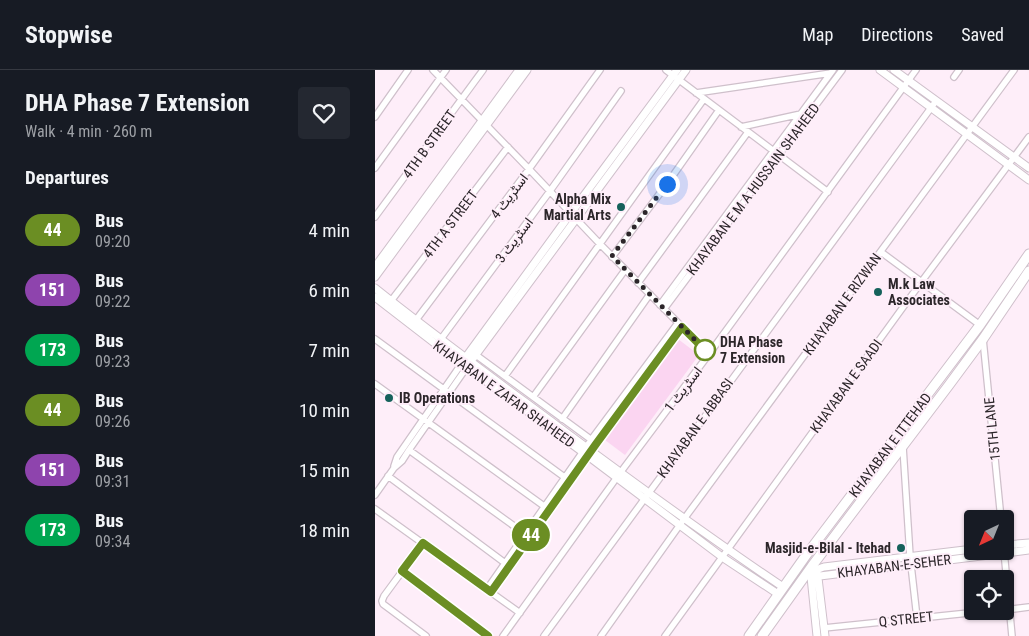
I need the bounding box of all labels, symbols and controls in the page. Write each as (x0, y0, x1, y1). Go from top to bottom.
text: Stopwise (25, 21, 112, 49)
text: Map (802, 24, 833, 45)
text: Directions (861, 24, 933, 45)
text: Saved (961, 24, 1004, 45)
button: heart (298, 87, 350, 139)
text: DHA Phase 7 Extension (25, 89, 250, 117)
street label: KHAYABAN E M A HUSSAIN SHAHEED (683, 100, 823, 278)
street label: 4TH B STREET (399, 107, 459, 181)
text: Walk · 4 min · 260 m (25, 122, 152, 141)
text: Departures (25, 166, 109, 189)
street label: اسٹریٹ 4 (487, 170, 532, 222)
your location (655, 172, 680, 197)
street label: 4TH A STREET (419, 187, 481, 261)
place label: Alpha Mix Martial Arts (544, 191, 612, 223)
marker: Alpha Mix Martial Arts (615, 201, 627, 213)
text: Bus (95, 209, 124, 232)
street label: اسٹریٹ 3 (492, 214, 537, 266)
text: 44 (43, 219, 62, 240)
text: 4 min (308, 219, 350, 242)
text: 09:20 (95, 232, 130, 251)
street label: KHAYABAN E RIZWAN (800, 250, 884, 358)
text: Bus (95, 269, 124, 292)
place label: M.k Law Associates (888, 276, 950, 308)
text: 151 (39, 279, 66, 300)
text: 6 min (308, 279, 350, 302)
marker: M.k Law Associates (872, 286, 884, 298)
text: 09:22 (95, 292, 130, 311)
text: Bus (95, 329, 124, 352)
place label: DHA Phase 7 Extension (720, 334, 785, 366)
street label: KHAYABAN E SAADI (807, 336, 885, 436)
street label: KHAYABAN E ZAFAR SHAHEED (430, 337, 578, 451)
text: 173 (39, 339, 66, 360)
text: 7 min (308, 339, 350, 362)
marker: DHA Phase 7 Extension (694, 339, 716, 361)
text: 09:23 (95, 352, 130, 371)
street label: اسٹریٹ 1 (661, 363, 706, 415)
street label: KHAYABAN E ABBASI (654, 375, 736, 481)
text: Bus (95, 389, 124, 412)
place label: IB Operations (399, 390, 475, 406)
street label: KHAYABAN E ITTEHAD (846, 390, 934, 500)
marker: IB Operations (383, 392, 395, 404)
street label: 15TH LANE (981, 397, 1003, 461)
text: 44 (43, 399, 62, 420)
text: 10 min (299, 399, 350, 422)
text: 09:26 (95, 412, 130, 431)
text: Bus (95, 449, 124, 472)
text: 151 (39, 459, 66, 480)
text: 15 min (299, 459, 350, 482)
text: 09:31 (95, 472, 130, 491)
text: Bus (95, 509, 124, 532)
north arrow (964, 510, 1014, 560)
map controls (964, 510, 1014, 620)
text: 173 (39, 519, 66, 540)
text: 18 min (299, 519, 350, 542)
line badge: 44 (509, 519, 553, 551)
text: 44 (522, 524, 540, 545)
text: 09:34 (95, 532, 130, 551)
place label: Masjid-e-Bilal - Itehad (765, 540, 891, 556)
marker: Masjid-e-Bilal - Itehad (895, 542, 907, 554)
street label: KHAYABAN-E-SEHER (836, 551, 952, 581)
button: locate (964, 570, 1014, 620)
street label: Q STREET (878, 608, 934, 630)

